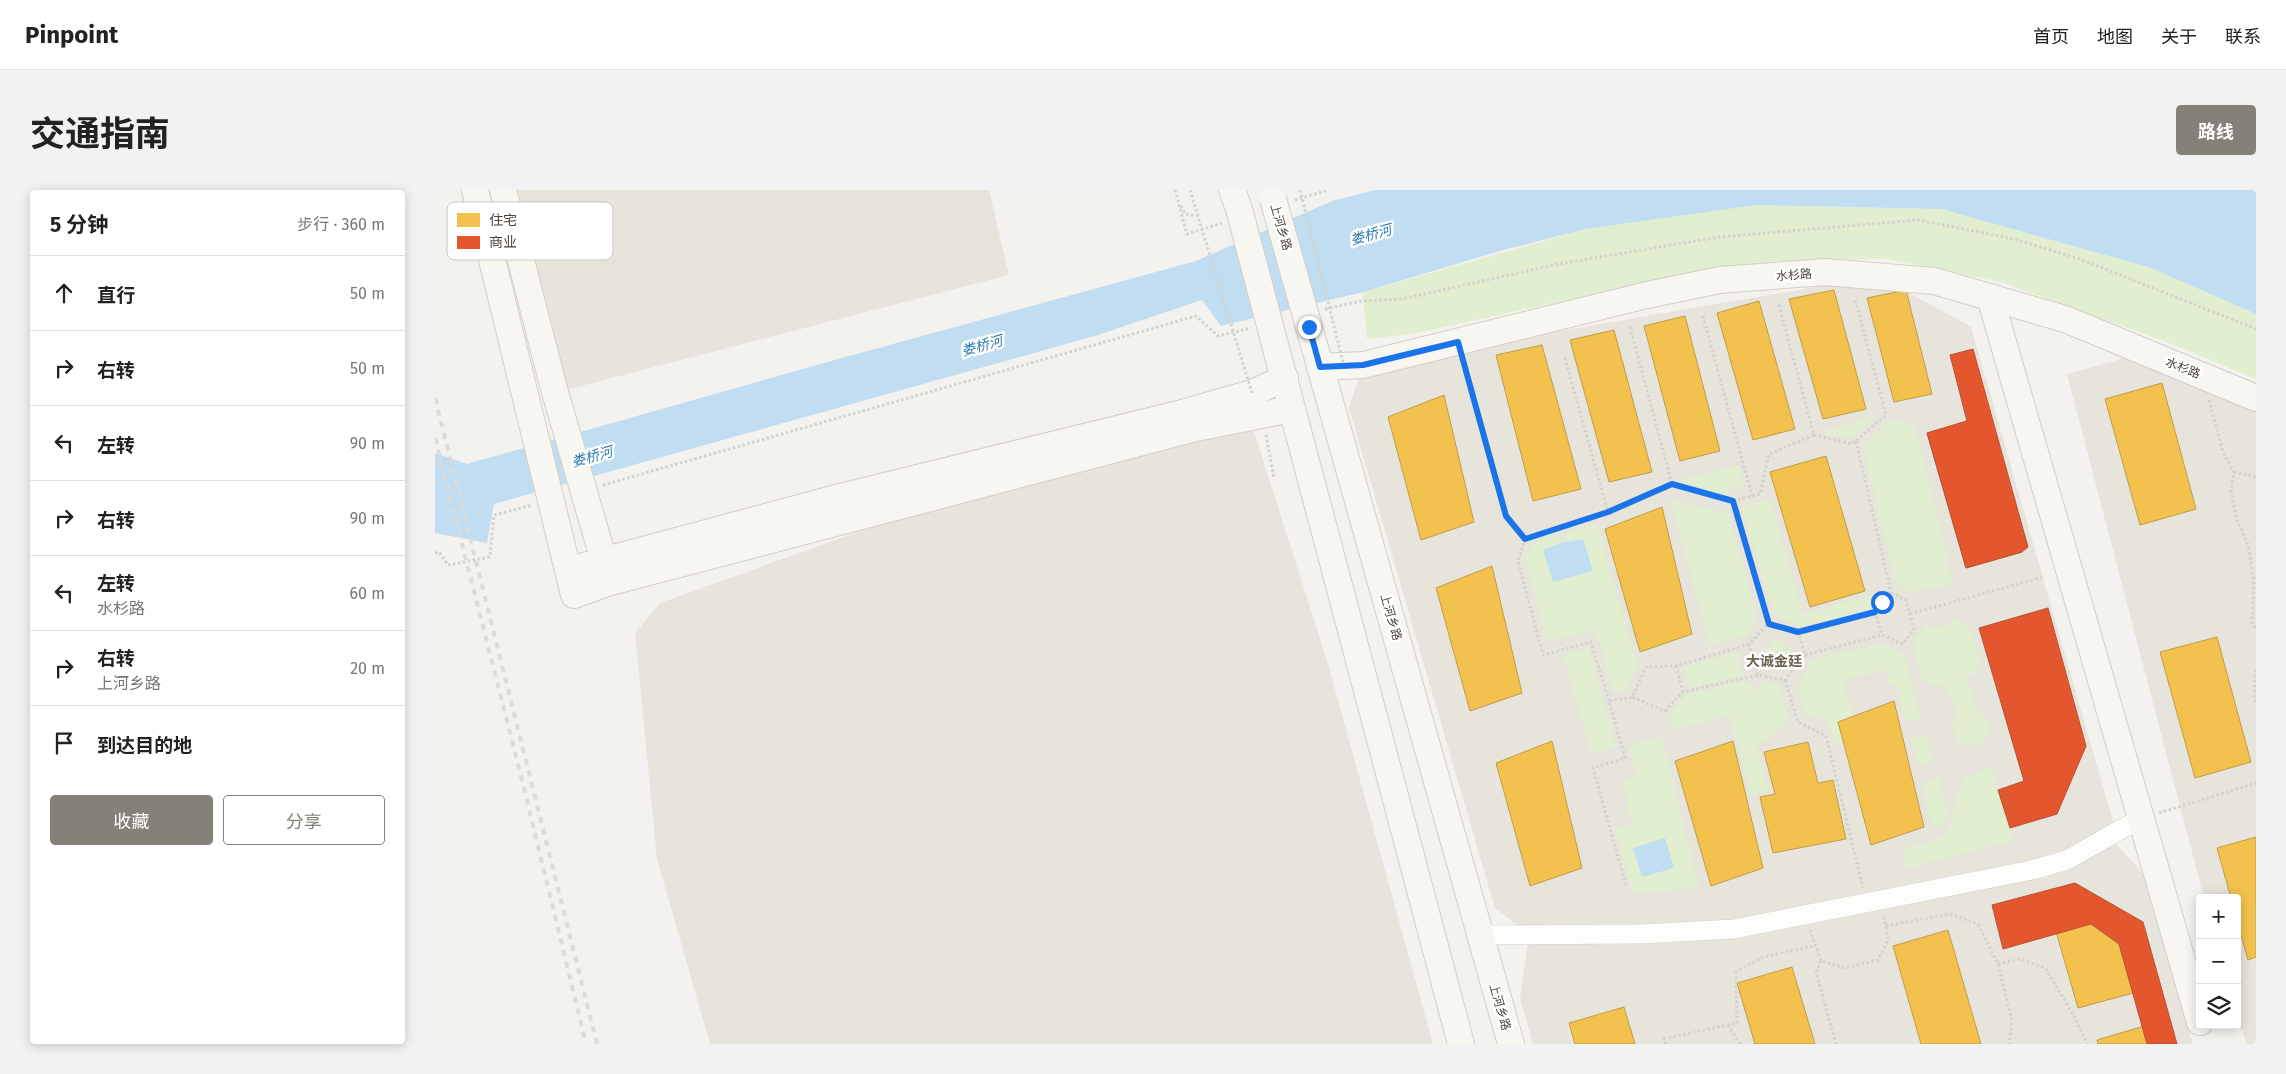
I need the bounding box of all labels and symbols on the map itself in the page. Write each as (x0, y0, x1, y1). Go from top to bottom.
legend (447, 202, 613, 260)
street label: 上河乡路 (1268, 202, 1294, 252)
text: 住宅 (489, 212, 517, 229)
water label: 娄桥河 (1348, 220, 1396, 249)
text: 商业 (489, 234, 517, 251)
street label: 水杉路 (1776, 267, 1812, 283)
route end (1298, 316, 1321, 339)
water label: 娄桥河 (959, 331, 1007, 360)
street label: 水杉路 (2164, 355, 2202, 381)
water label: 娄桥河 (569, 442, 617, 471)
route start (1871, 591, 1894, 614)
street label: 上河乡路 (1378, 592, 1404, 642)
district label: 大诚金廷 (1746, 653, 1803, 670)
street label: 上河乡路 (1487, 982, 1513, 1032)

